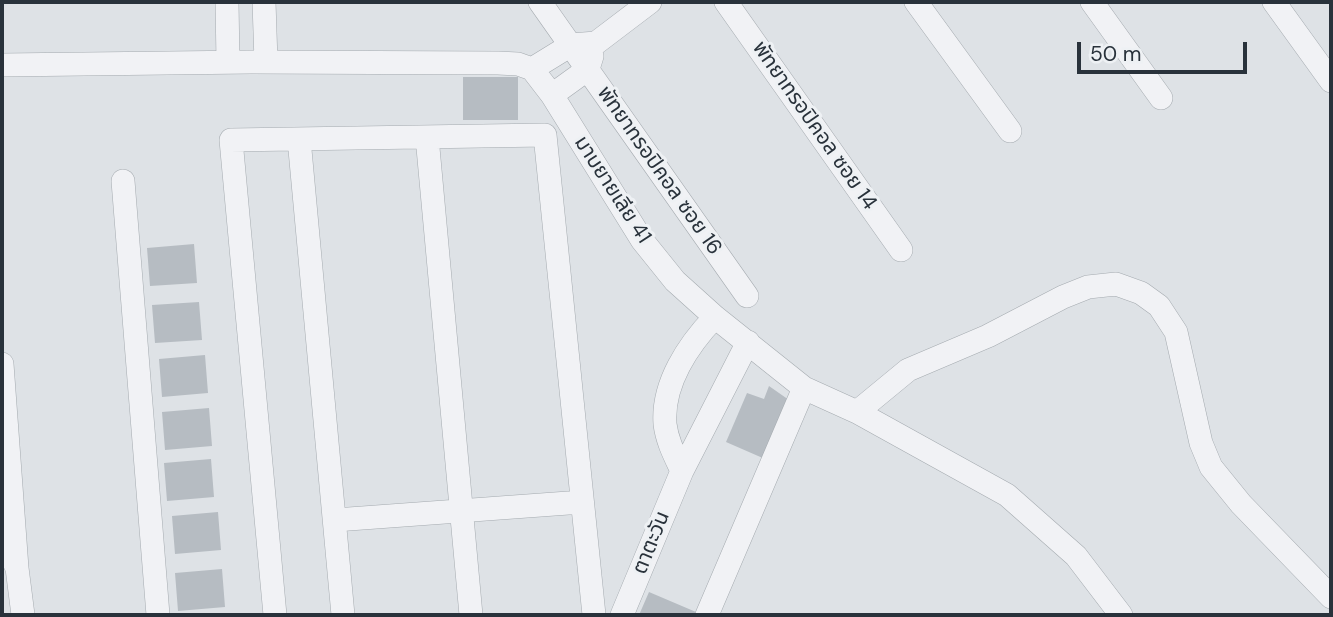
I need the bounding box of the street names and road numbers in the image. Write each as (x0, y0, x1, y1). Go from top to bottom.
street label: พัทยาทรอปิคอล ซอย 14 (746, 37, 882, 215)
street label: พัทยาทรอปิคอล ซอย 16 (591, 82, 727, 260)
street label: มาบยายเลีย 41 (568, 132, 656, 248)
street label: ตาตะวัน (628, 508, 676, 578)

